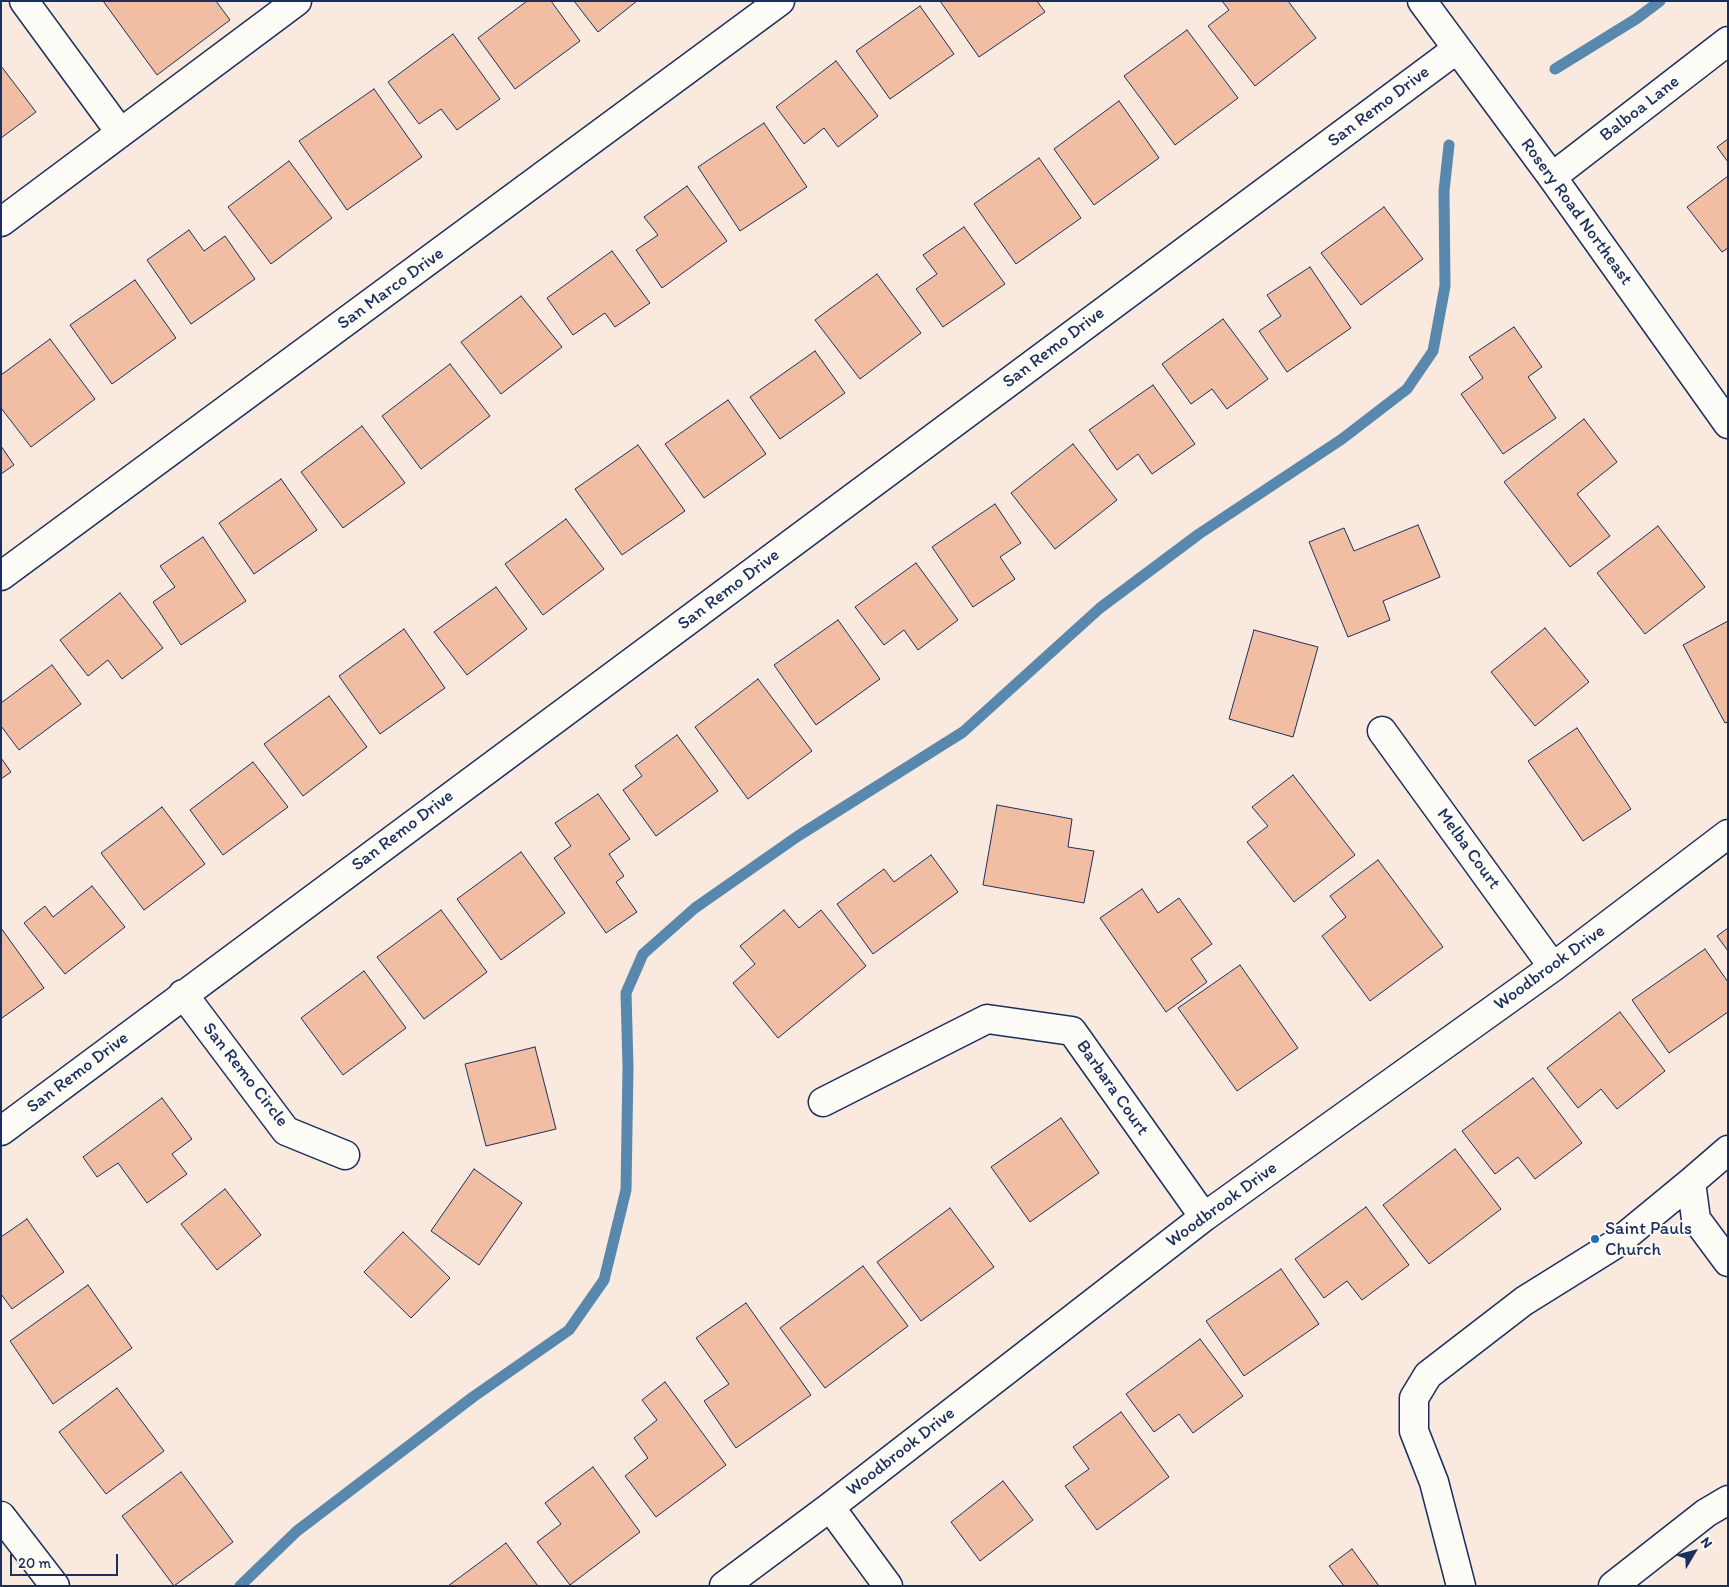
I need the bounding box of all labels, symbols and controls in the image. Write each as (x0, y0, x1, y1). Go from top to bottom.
street label: San Remo Drive (1324, 62, 1434, 152)
street label: Balboa Lane (1596, 71, 1684, 147)
street label: Rosery Road Northeast (1515, 134, 1637, 290)
street label: San Marco Drive (334, 243, 448, 335)
street label: San Remo Drive (999, 303, 1109, 393)
street label: San Remo Drive (674, 545, 784, 635)
street label: San Remo Drive (348, 786, 458, 876)
street label: Melba Court (1431, 804, 1505, 894)
street label: Woodbrook Drive (1490, 921, 1610, 1015)
street label: San Remo Circle (198, 1018, 292, 1132)
street label: San Remo Drive (23, 1028, 133, 1118)
street label: Barbara Court (1071, 1036, 1153, 1140)
street label: Woodbrook Drive (1162, 1158, 1282, 1252)
place label: Saint Pauls Church (1605, 1218, 1692, 1260)
marker: Saint Pauls Church (1589, 1233, 1601, 1245)
street label: Woodbrook Drive (842, 1403, 960, 1501)
north arrow (1669, 1527, 1719, 1577)
text: N (1697, 1534, 1716, 1552)
scale bar (12, 1544, 120, 1576)
text: 20 m (18, 1554, 51, 1572)

